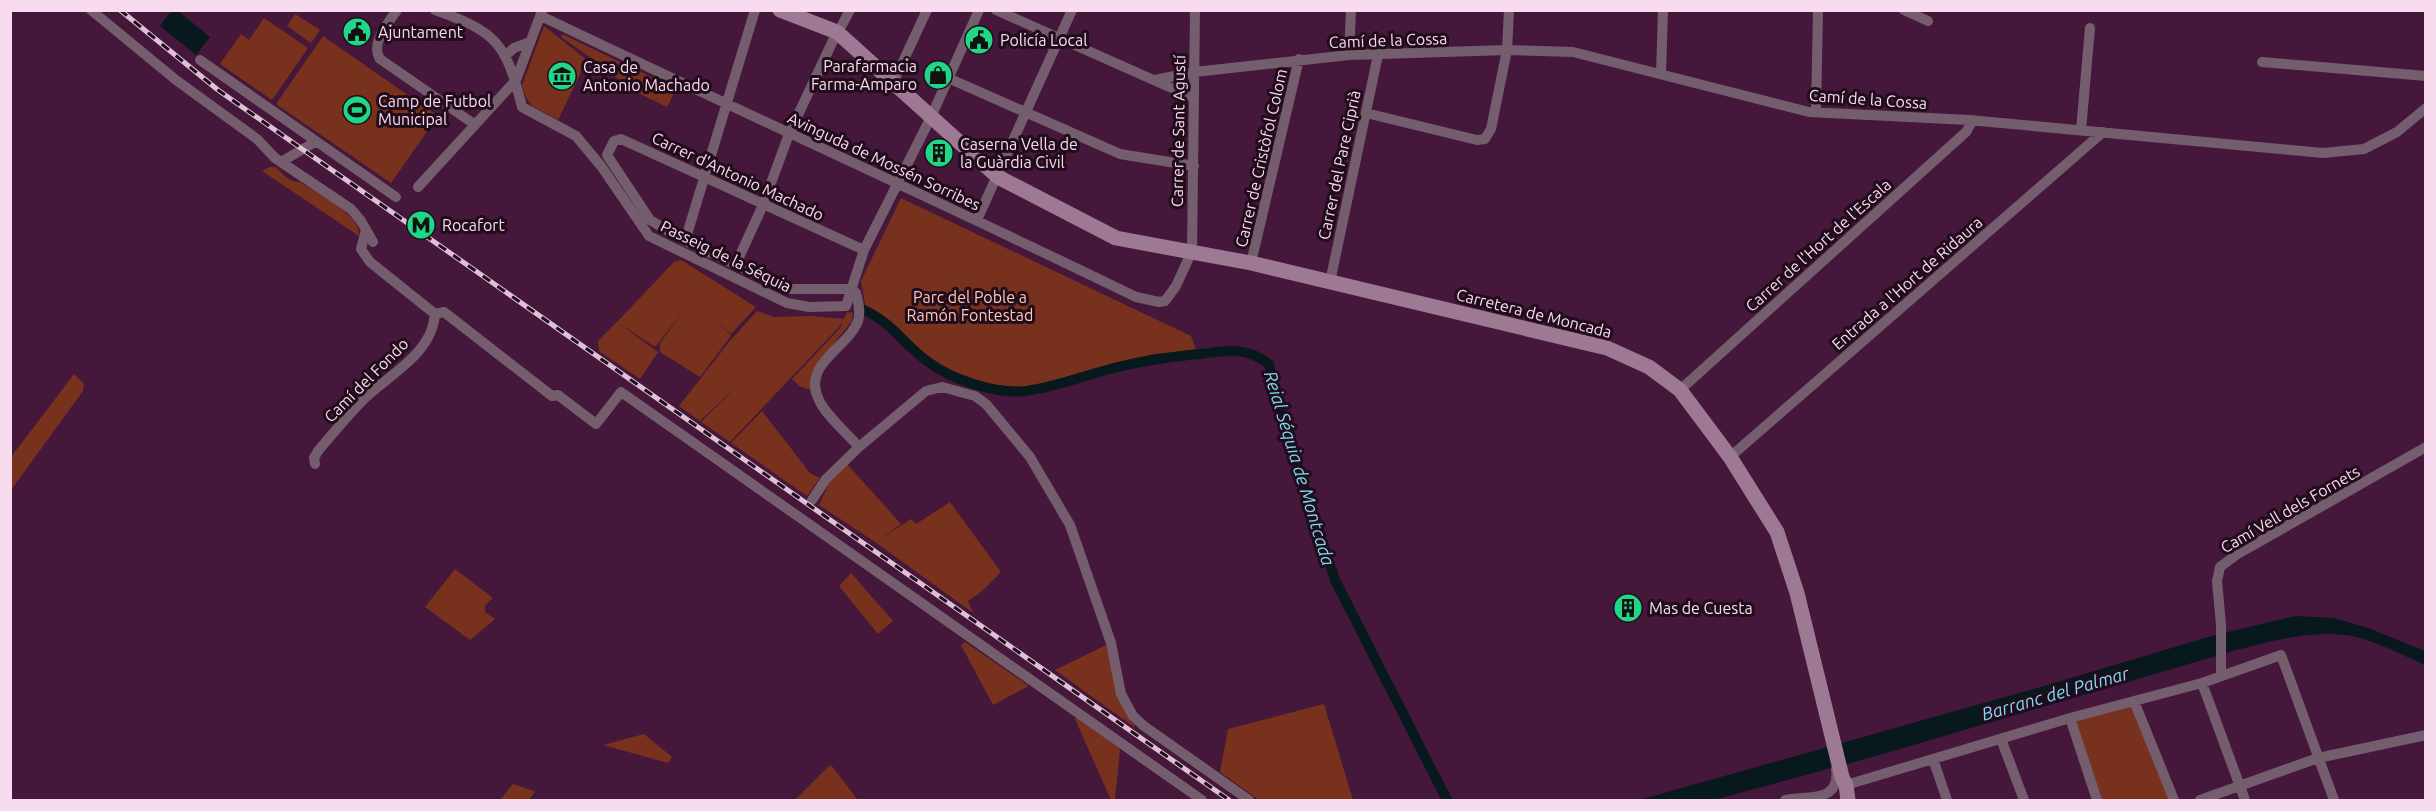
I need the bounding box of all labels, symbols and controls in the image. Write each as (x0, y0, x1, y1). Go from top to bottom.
public building icon: Ajuntament (341, 16, 373, 48)
place label: Ajuntament (378, 23, 464, 41)
public building icon: Policía Local (963, 24, 995, 56)
street label: Camí de la Cossa (1328, 29, 1448, 51)
place label: Policía Local (1000, 31, 1087, 49)
street label: Carrer de Sant Agustí (1168, 54, 1188, 207)
place label: Parafarmacia Farma-Amparo (811, 57, 917, 93)
place label: Casa de Antonio Machado (583, 58, 710, 94)
shop icon: Parafarmacia Farma-Amparo (922, 59, 954, 91)
museum icon: Casa de Antonio Machado (546, 60, 578, 92)
street label: Carrer de Cristòfol Colom (1232, 67, 1290, 249)
street label: Camí de la Cossa (1808, 86, 1928, 112)
street label: Carrer del Pare Ciprià (1314, 89, 1364, 241)
place label: Camp de Futbol Municipal (378, 92, 491, 128)
sports icon: Camp de Futbol Municipal (341, 94, 373, 126)
street label: Avinguda de Mossén Sorribes (785, 108, 983, 214)
street label: Carrer d'Antonio Machado (649, 128, 827, 224)
place label: Caserna Vella de la Guàrdia Civil (960, 135, 1078, 171)
building icon: Caserna Vella de la Guàrdia Civil (923, 137, 955, 169)
street label: Carrer de l'Hort de l'Escala (1742, 175, 1894, 315)
metro station icon: Rocafort (405, 209, 437, 241)
street label: Entrada a l'Hort de Ridaura (1828, 213, 1986, 353)
place label: Rocafort (442, 216, 505, 234)
street label: Passeig de la Séquia (658, 217, 794, 295)
street label: Carretera de Moncada (1454, 285, 1614, 341)
park label: Parc del Poble a Ramón Fontestad (907, 288, 1033, 324)
street label: Camí del Fondo (320, 334, 412, 426)
water label: Reial Séquia de Montcada (1261, 368, 1339, 568)
street label: Camí Vell dels Fornets (2217, 462, 2363, 556)
building icon: Mas de Cuesta (1612, 592, 1644, 624)
place label: Mas de Cuesta (1649, 599, 1753, 617)
water label: Barranc del Palmar (1979, 662, 2132, 724)

